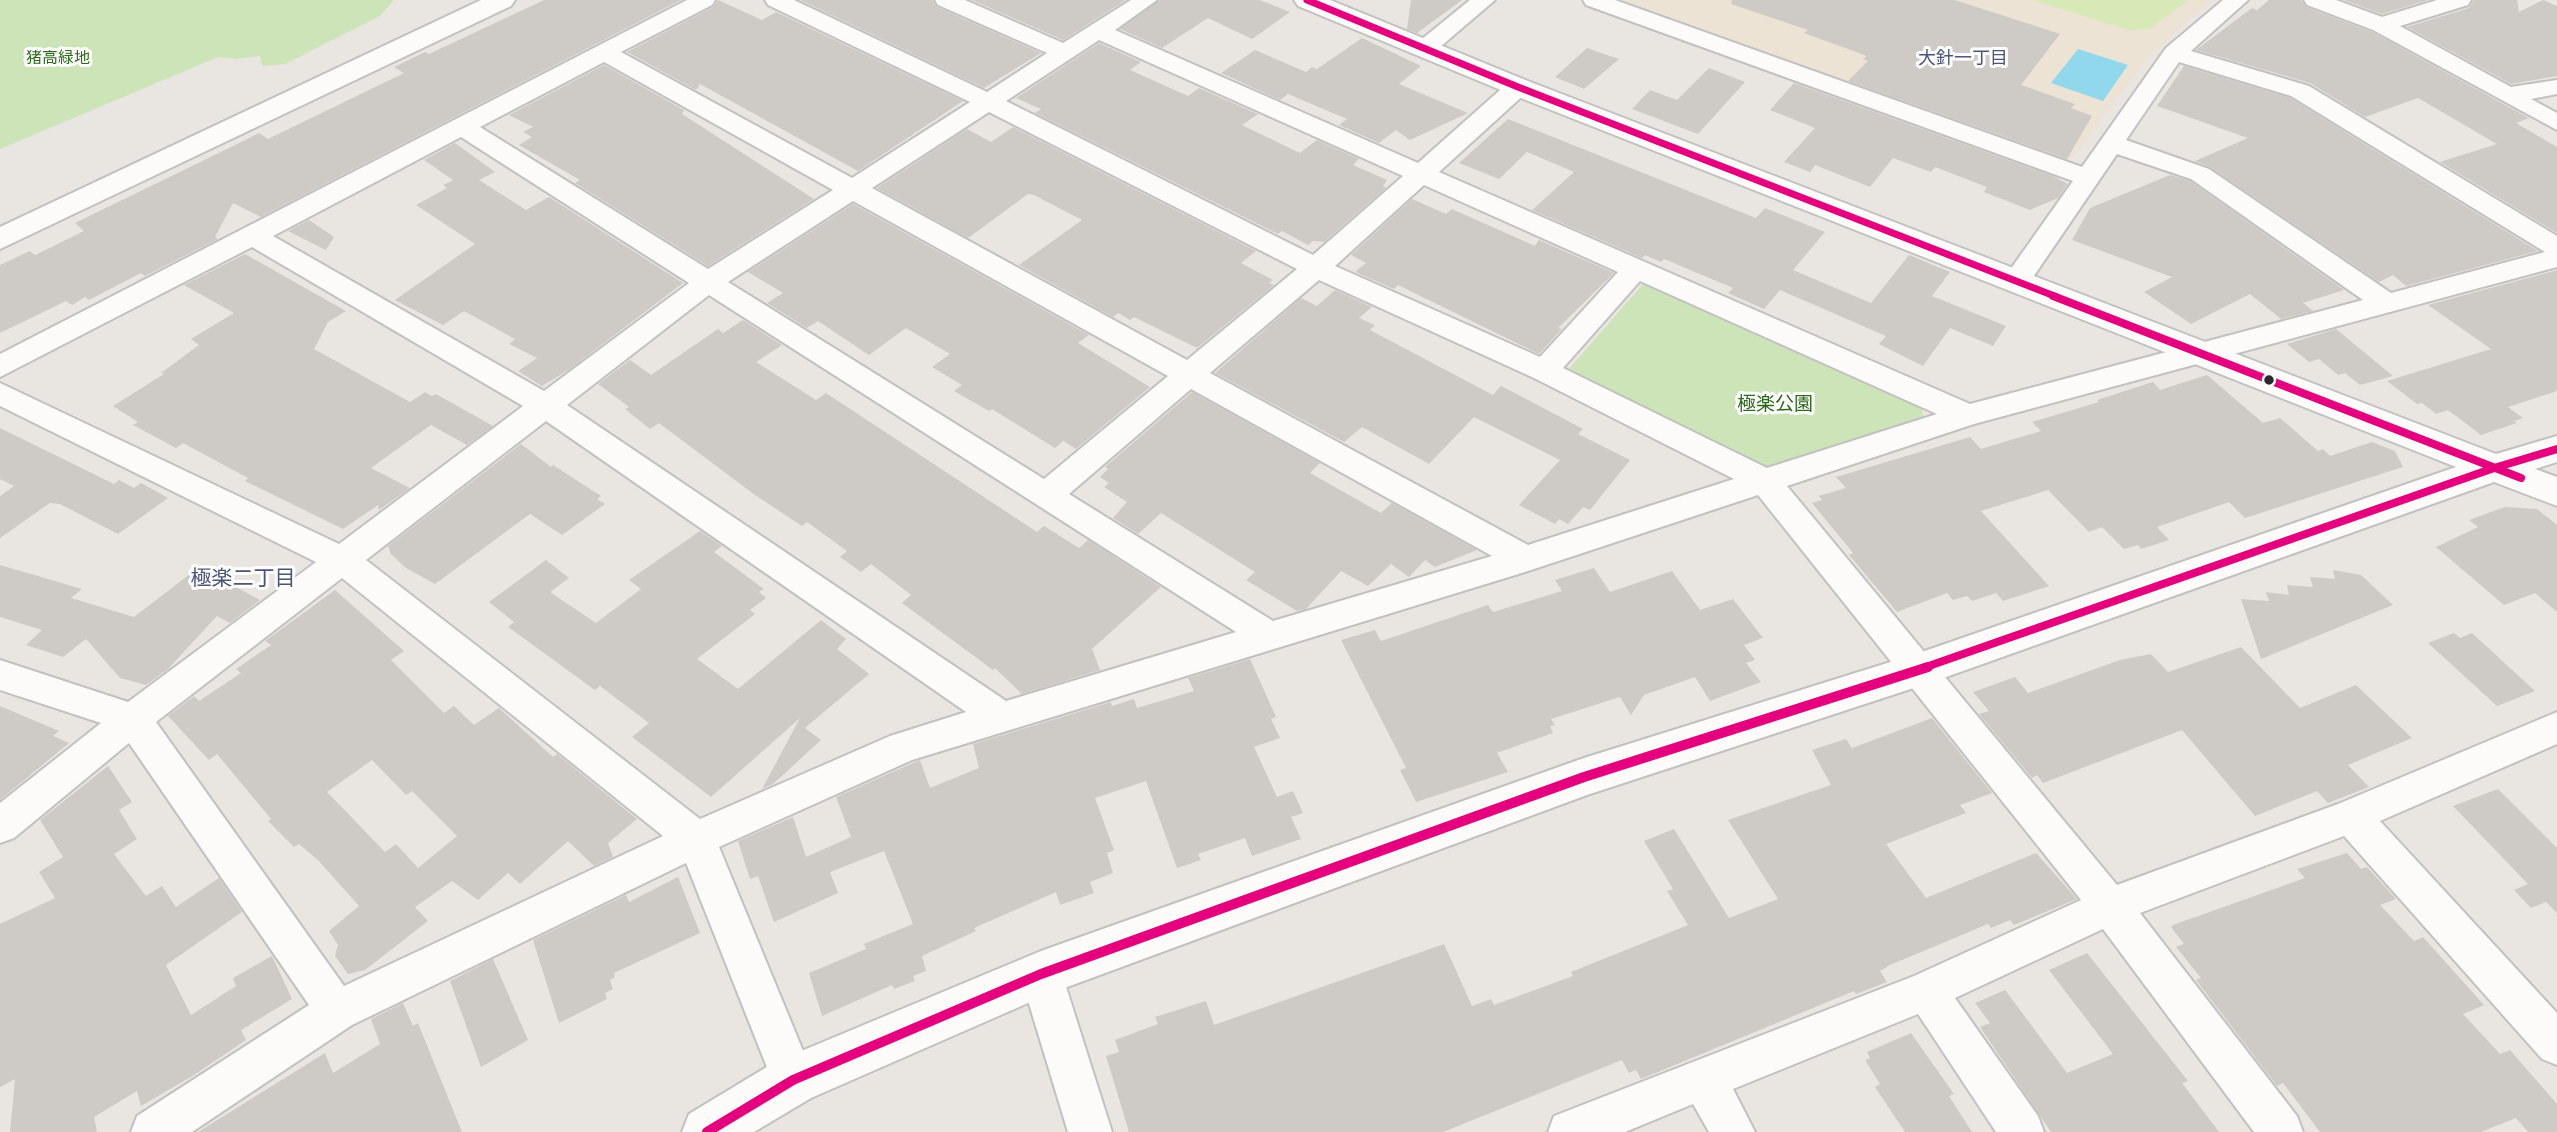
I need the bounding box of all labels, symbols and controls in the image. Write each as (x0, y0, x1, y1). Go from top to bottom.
district label: 大針一丁目 (1918, 48, 2008, 70)
park label: 猪高緑地 (26, 49, 90, 69)
unlabelled marker (2262, 373, 2276, 387)
park label: 極楽公園 (1737, 394, 1813, 416)
district label: 極楽二丁目 (191, 567, 295, 593)

